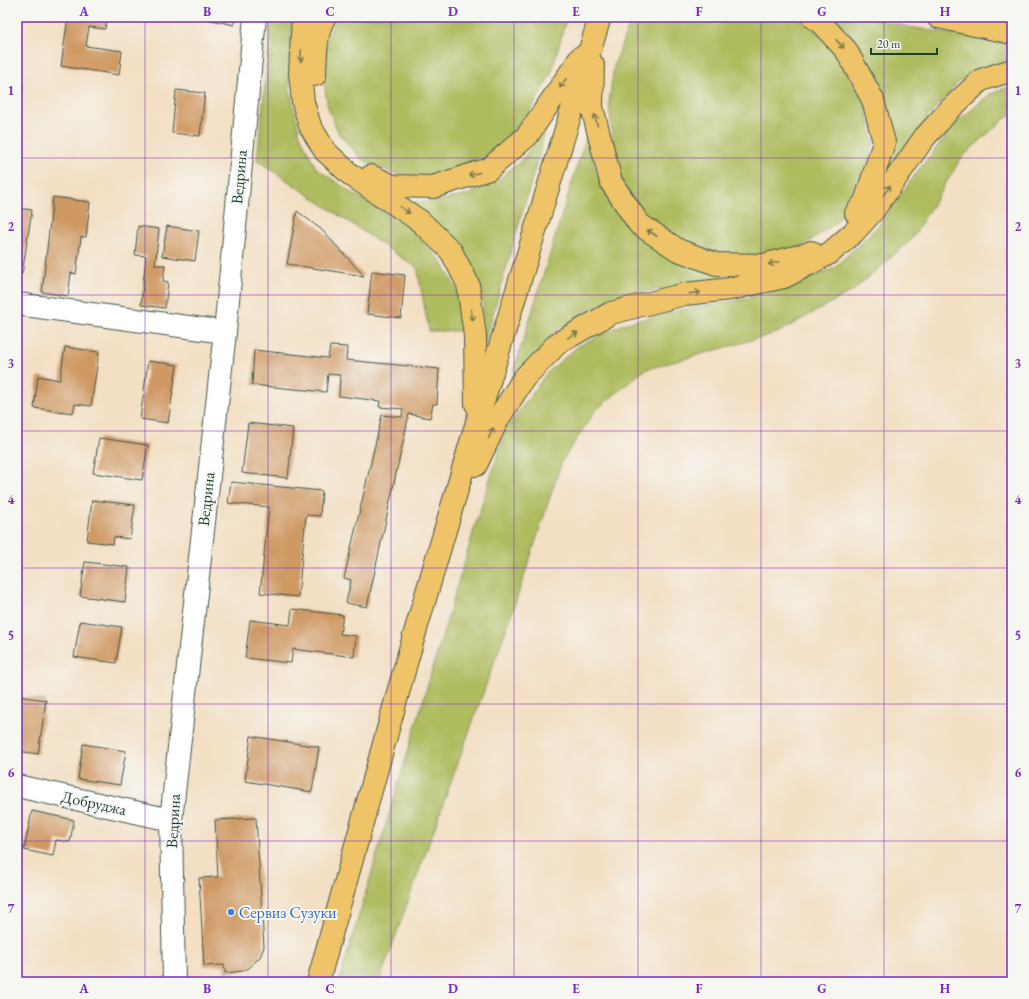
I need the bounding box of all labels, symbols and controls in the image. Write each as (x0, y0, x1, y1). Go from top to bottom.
text: A (78, 3, 89, 20)
text: B (203, 3, 211, 20)
text: C (325, 3, 335, 20)
text: D (448, 3, 458, 20)
text: E (572, 3, 580, 20)
text: F (695, 3, 703, 20)
text: G (817, 3, 827, 20)
text: H (940, 3, 951, 20)
scale bar (871, 30, 937, 56)
text: 20 m (877, 36, 901, 52)
one-way arrow (835, 39, 844, 49)
one-way arrow (297, 49, 305, 62)
one-way arrow (559, 78, 567, 89)
text: 1 (8, 82, 15, 99)
text: 1 (1015, 82, 1022, 99)
one-way arrow (591, 114, 599, 127)
street label: Ведрина (226, 148, 252, 205)
one-way arrow (468, 171, 481, 178)
one-way arrow (883, 185, 891, 196)
one-way arrow (399, 206, 410, 214)
text: 2 (8, 218, 15, 235)
text: 2 (1015, 218, 1022, 235)
one-way arrow (647, 229, 658, 237)
one-way arrow (768, 259, 781, 267)
one-way arrow (688, 289, 701, 297)
one-way arrow (468, 308, 476, 321)
one-way arrow (567, 330, 579, 338)
text: 3 (8, 355, 15, 372)
text: 3 (1015, 355, 1022, 372)
one-way arrow (488, 427, 495, 439)
street label: Ведрина (193, 470, 219, 527)
text: 4 (8, 491, 15, 508)
text: 4 (1015, 491, 1022, 508)
text: 5 (8, 627, 14, 644)
text: 5 (1015, 627, 1021, 644)
text: 6 (8, 764, 15, 781)
text: 6 (1015, 764, 1022, 781)
street label: Добруджа (60, 786, 129, 820)
street label: Ведрина (161, 793, 185, 849)
text: 7 (8, 900, 15, 917)
text: 7 (1015, 900, 1022, 917)
place label: Сервиз Сузуки (239, 902, 337, 923)
marker: Сервиз Сузуки (226, 907, 236, 917)
text: A (78, 980, 89, 997)
text: B (203, 980, 211, 997)
text: C (325, 980, 335, 997)
text: D (448, 980, 458, 997)
text: E (572, 980, 580, 997)
text: F (695, 980, 703, 997)
text: G (817, 980, 827, 997)
text: H (940, 980, 951, 997)

